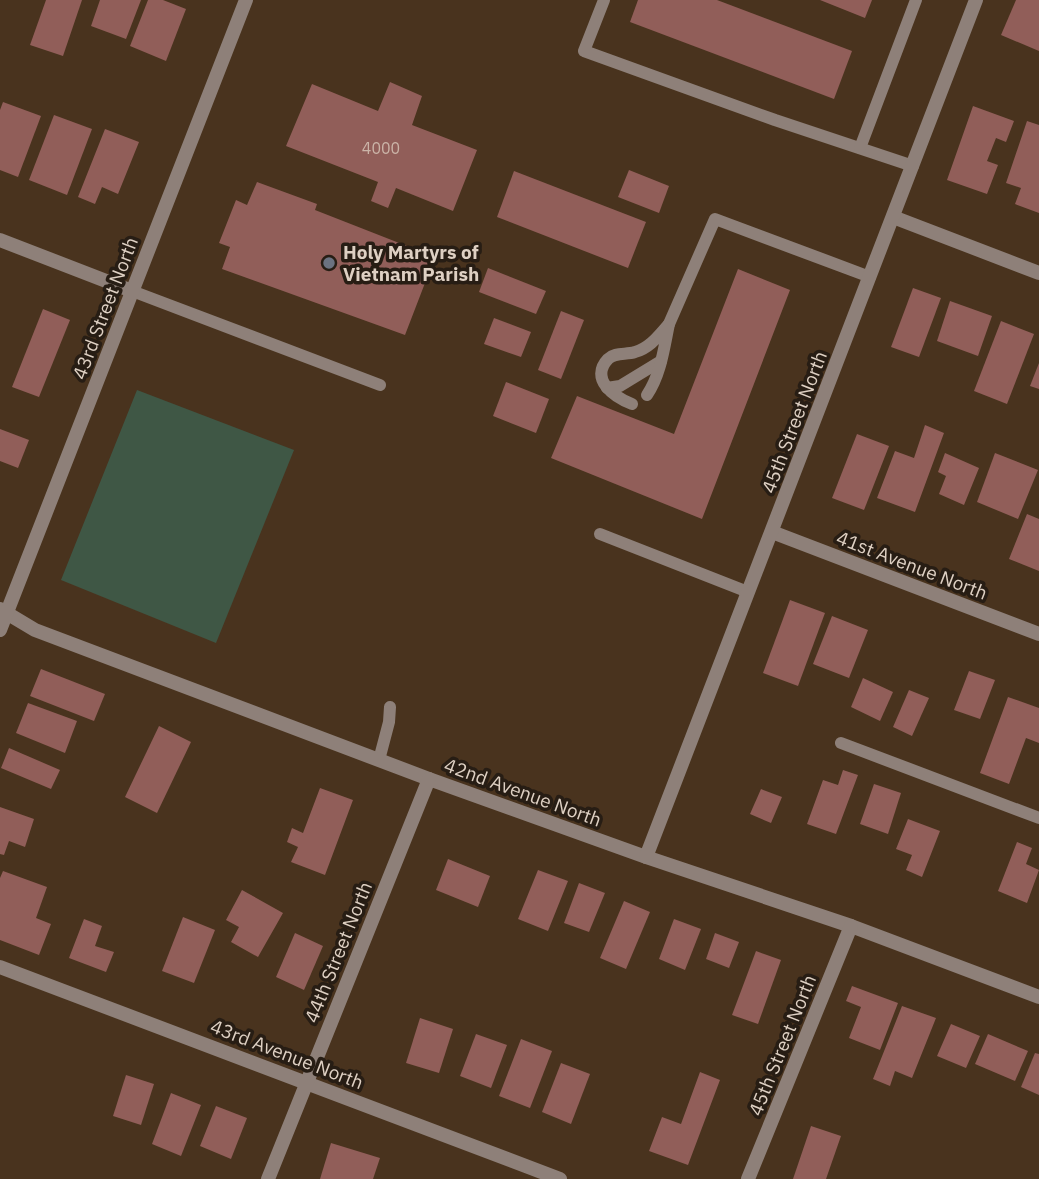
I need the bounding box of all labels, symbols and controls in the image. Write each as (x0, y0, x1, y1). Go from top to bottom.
house number: 4000 (362, 138, 400, 158)
street label: 43rd Street North (67, 234, 143, 382)
place label: Holy Martyrs of Vietnam Parish (343, 240, 479, 286)
marker: Holy Martyrs of Vietnam Parish (321, 255, 337, 271)
street label: 45th Street North (756, 348, 832, 496)
street label: 41st Avenue North (833, 525, 991, 605)
street label: 42nd Avenue North (441, 752, 605, 832)
street label: 44th Street North (299, 878, 377, 1026)
street label: 45th Street North (743, 971, 821, 1119)
street label: 43rd Avenue North (207, 1014, 367, 1094)

